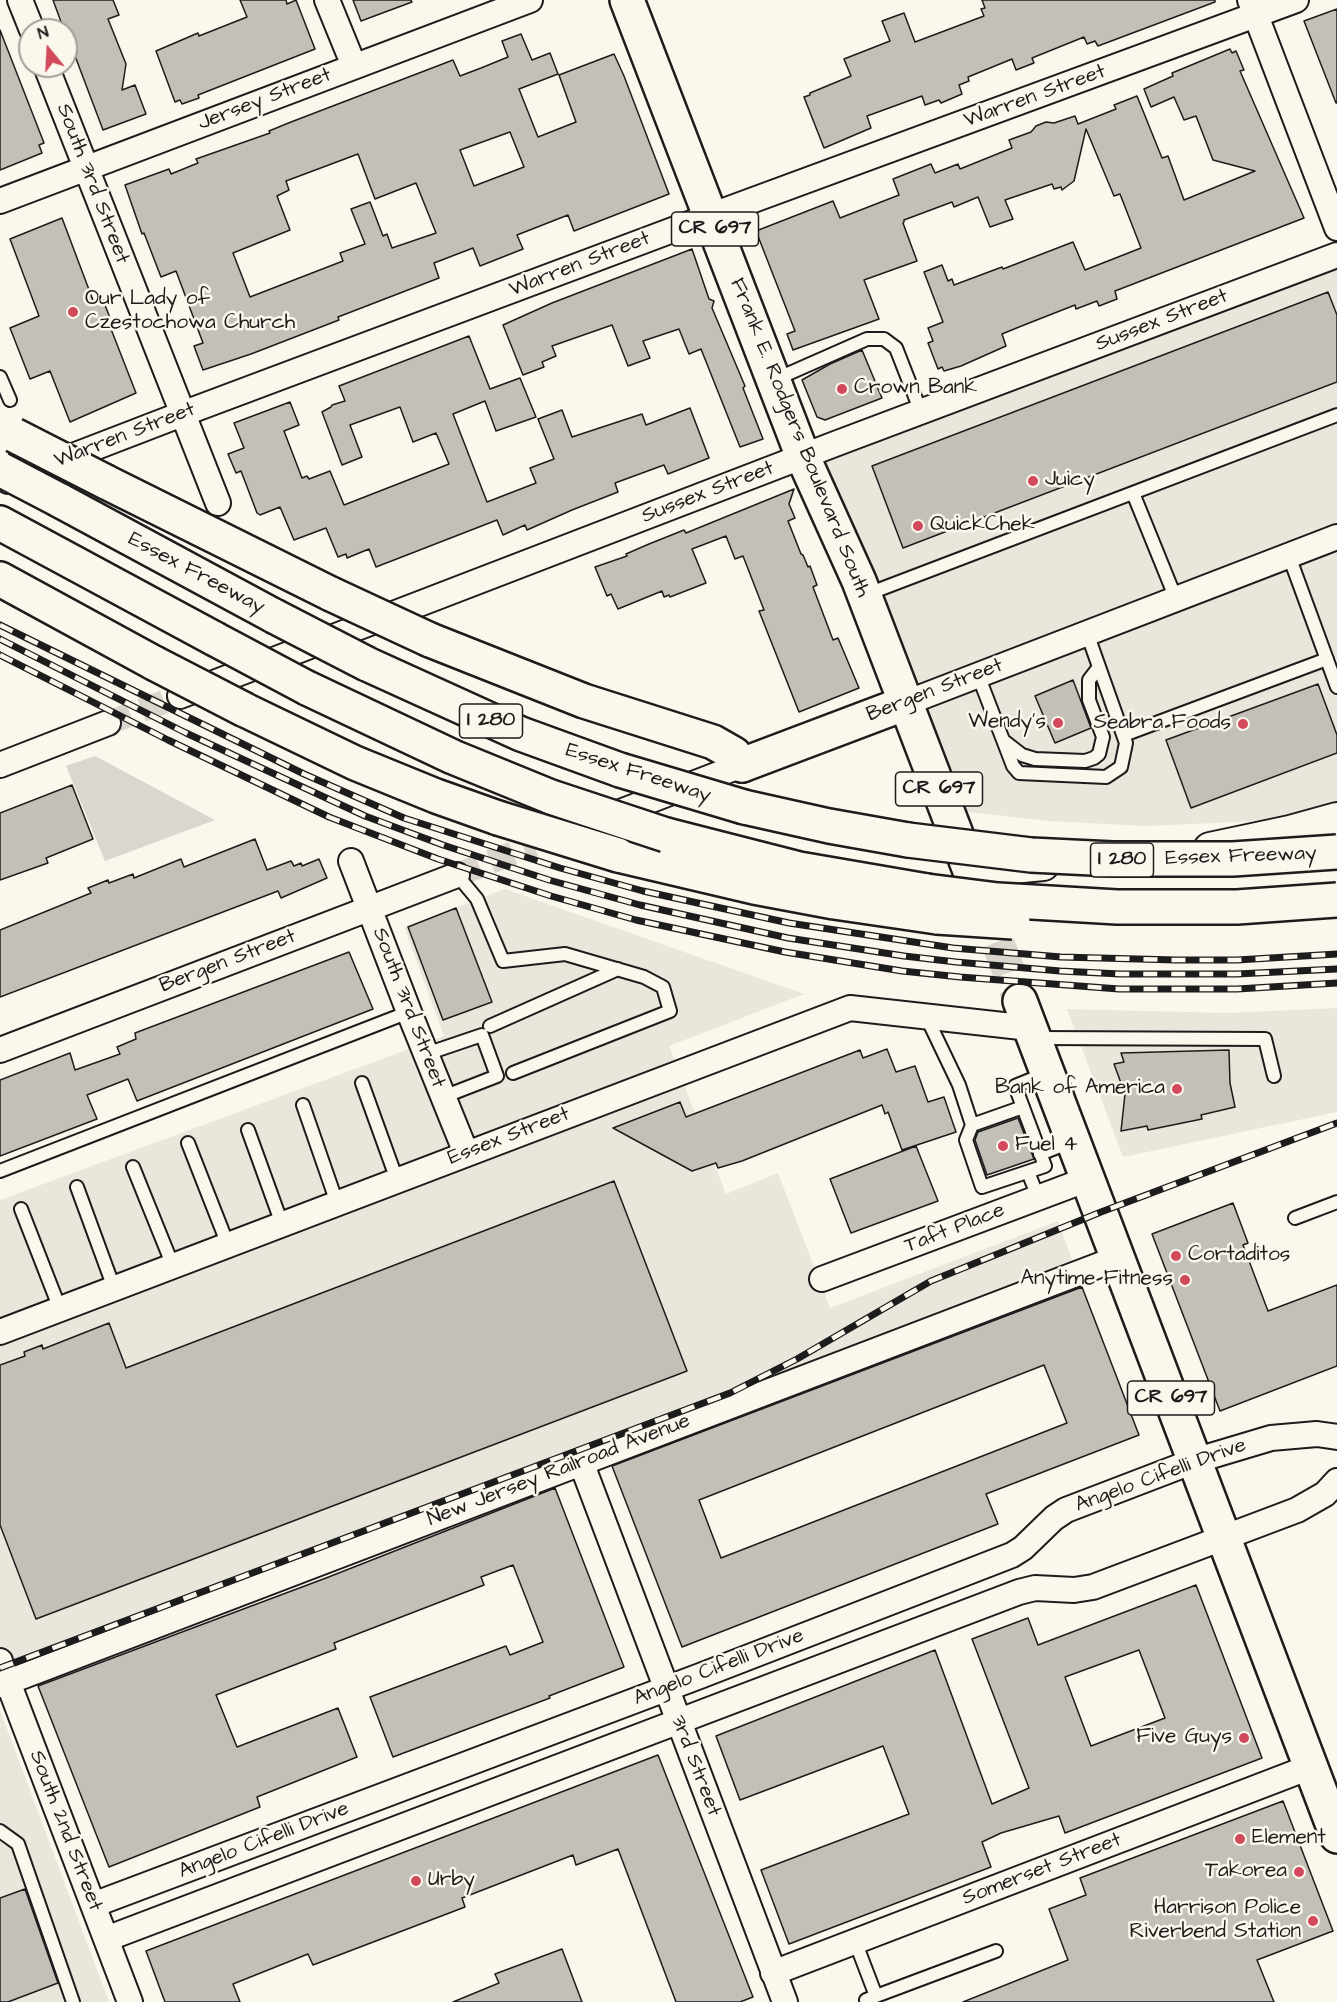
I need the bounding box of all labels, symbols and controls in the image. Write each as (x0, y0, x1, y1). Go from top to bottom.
north arrow (18, 18, 78, 78)
text: N (35, 21, 51, 45)
street label: Warren Street (961, 60, 1109, 134)
street label: Jersey Street (195, 63, 335, 137)
street label: South 3rd Street (50, 100, 134, 268)
road number: CR 697 (672, 212, 758, 246)
street label: Warren Street (506, 227, 654, 303)
street label: Frank E. Rodgers Boulevard South (723, 275, 875, 601)
street label: Sussex Street (1092, 284, 1232, 358)
place label: Our Lady of Czestochowa Church (85, 287, 295, 337)
marker: Our Lady of Czestochowa Church (66, 305, 80, 319)
place label: Crown Bank (854, 376, 977, 402)
marker: Crown Bank (835, 382, 849, 396)
street label: Warren Street (51, 398, 199, 474)
street label: Sussex Street (638, 456, 778, 530)
place label: Juicy (1045, 468, 1095, 494)
marker: Juicy (1026, 474, 1040, 488)
place label: QuickChek (930, 513, 1035, 539)
marker: QuickChek (911, 519, 925, 533)
street label: Essex Freeway (123, 527, 269, 621)
street label: Bergen Street (863, 653, 1007, 729)
road number: I 280 (460, 704, 522, 738)
place label: Wendy's (968, 710, 1046, 736)
place label: Seabra Foods (1094, 711, 1231, 737)
marker: Wendy's (1051, 716, 1065, 730)
marker: Seabra Foods (1236, 717, 1250, 731)
street label: Essex Freeway (562, 739, 714, 809)
road number: CR 697 (896, 772, 982, 806)
street label: Essex Freeway (1165, 842, 1317, 872)
road number: I 280 (1090, 843, 1154, 877)
street label: Bergen Street (156, 924, 300, 1000)
street label: South 3rd Street (366, 924, 450, 1092)
place label: Bank of America (995, 1076, 1165, 1102)
marker: Bank of America (1170, 1082, 1184, 1096)
street label: Essex Street (445, 1102, 573, 1172)
place label: Fuel 4 (1015, 1133, 1078, 1159)
marker: Fuel 4 (996, 1139, 1010, 1153)
street label: Taft Place (901, 1198, 1009, 1260)
place label: Cortaditos (1188, 1243, 1290, 1269)
marker: Cortaditos (1169, 1249, 1183, 1263)
place label: Anytime Fitness (1021, 1267, 1173, 1293)
marker: Anytime Fitness (1178, 1273, 1192, 1287)
road number: CR 697 (1128, 1381, 1214, 1415)
street label: New Jersey Railroad Avenue (424, 1409, 694, 1533)
street label: Angelo Cifelli Drive (1072, 1433, 1250, 1519)
street label: Angelo Cifelli Drive (630, 1624, 808, 1712)
street label: 3rd Street (664, 1712, 726, 1820)
place label: Five Guys (1136, 1725, 1232, 1751)
marker: Five Guys (1237, 1731, 1251, 1745)
street label: South 2nd Street (23, 1747, 107, 1915)
street label: Angelo Cifelli Drive (175, 1797, 353, 1885)
place label: Element (1252, 1826, 1326, 1852)
street label: Somerset Street (959, 1828, 1125, 1912)
marker: Element (1233, 1832, 1247, 1846)
place label: Takorea (1205, 1859, 1287, 1885)
marker: Takorea (1292, 1865, 1306, 1879)
place label: Urby (428, 1868, 475, 1894)
marker: Urby (409, 1874, 423, 1888)
place label: Harrison Police Riverbend Station (1130, 1896, 1301, 1946)
marker: Harrison Police Riverbend Station (1306, 1914, 1320, 1928)

